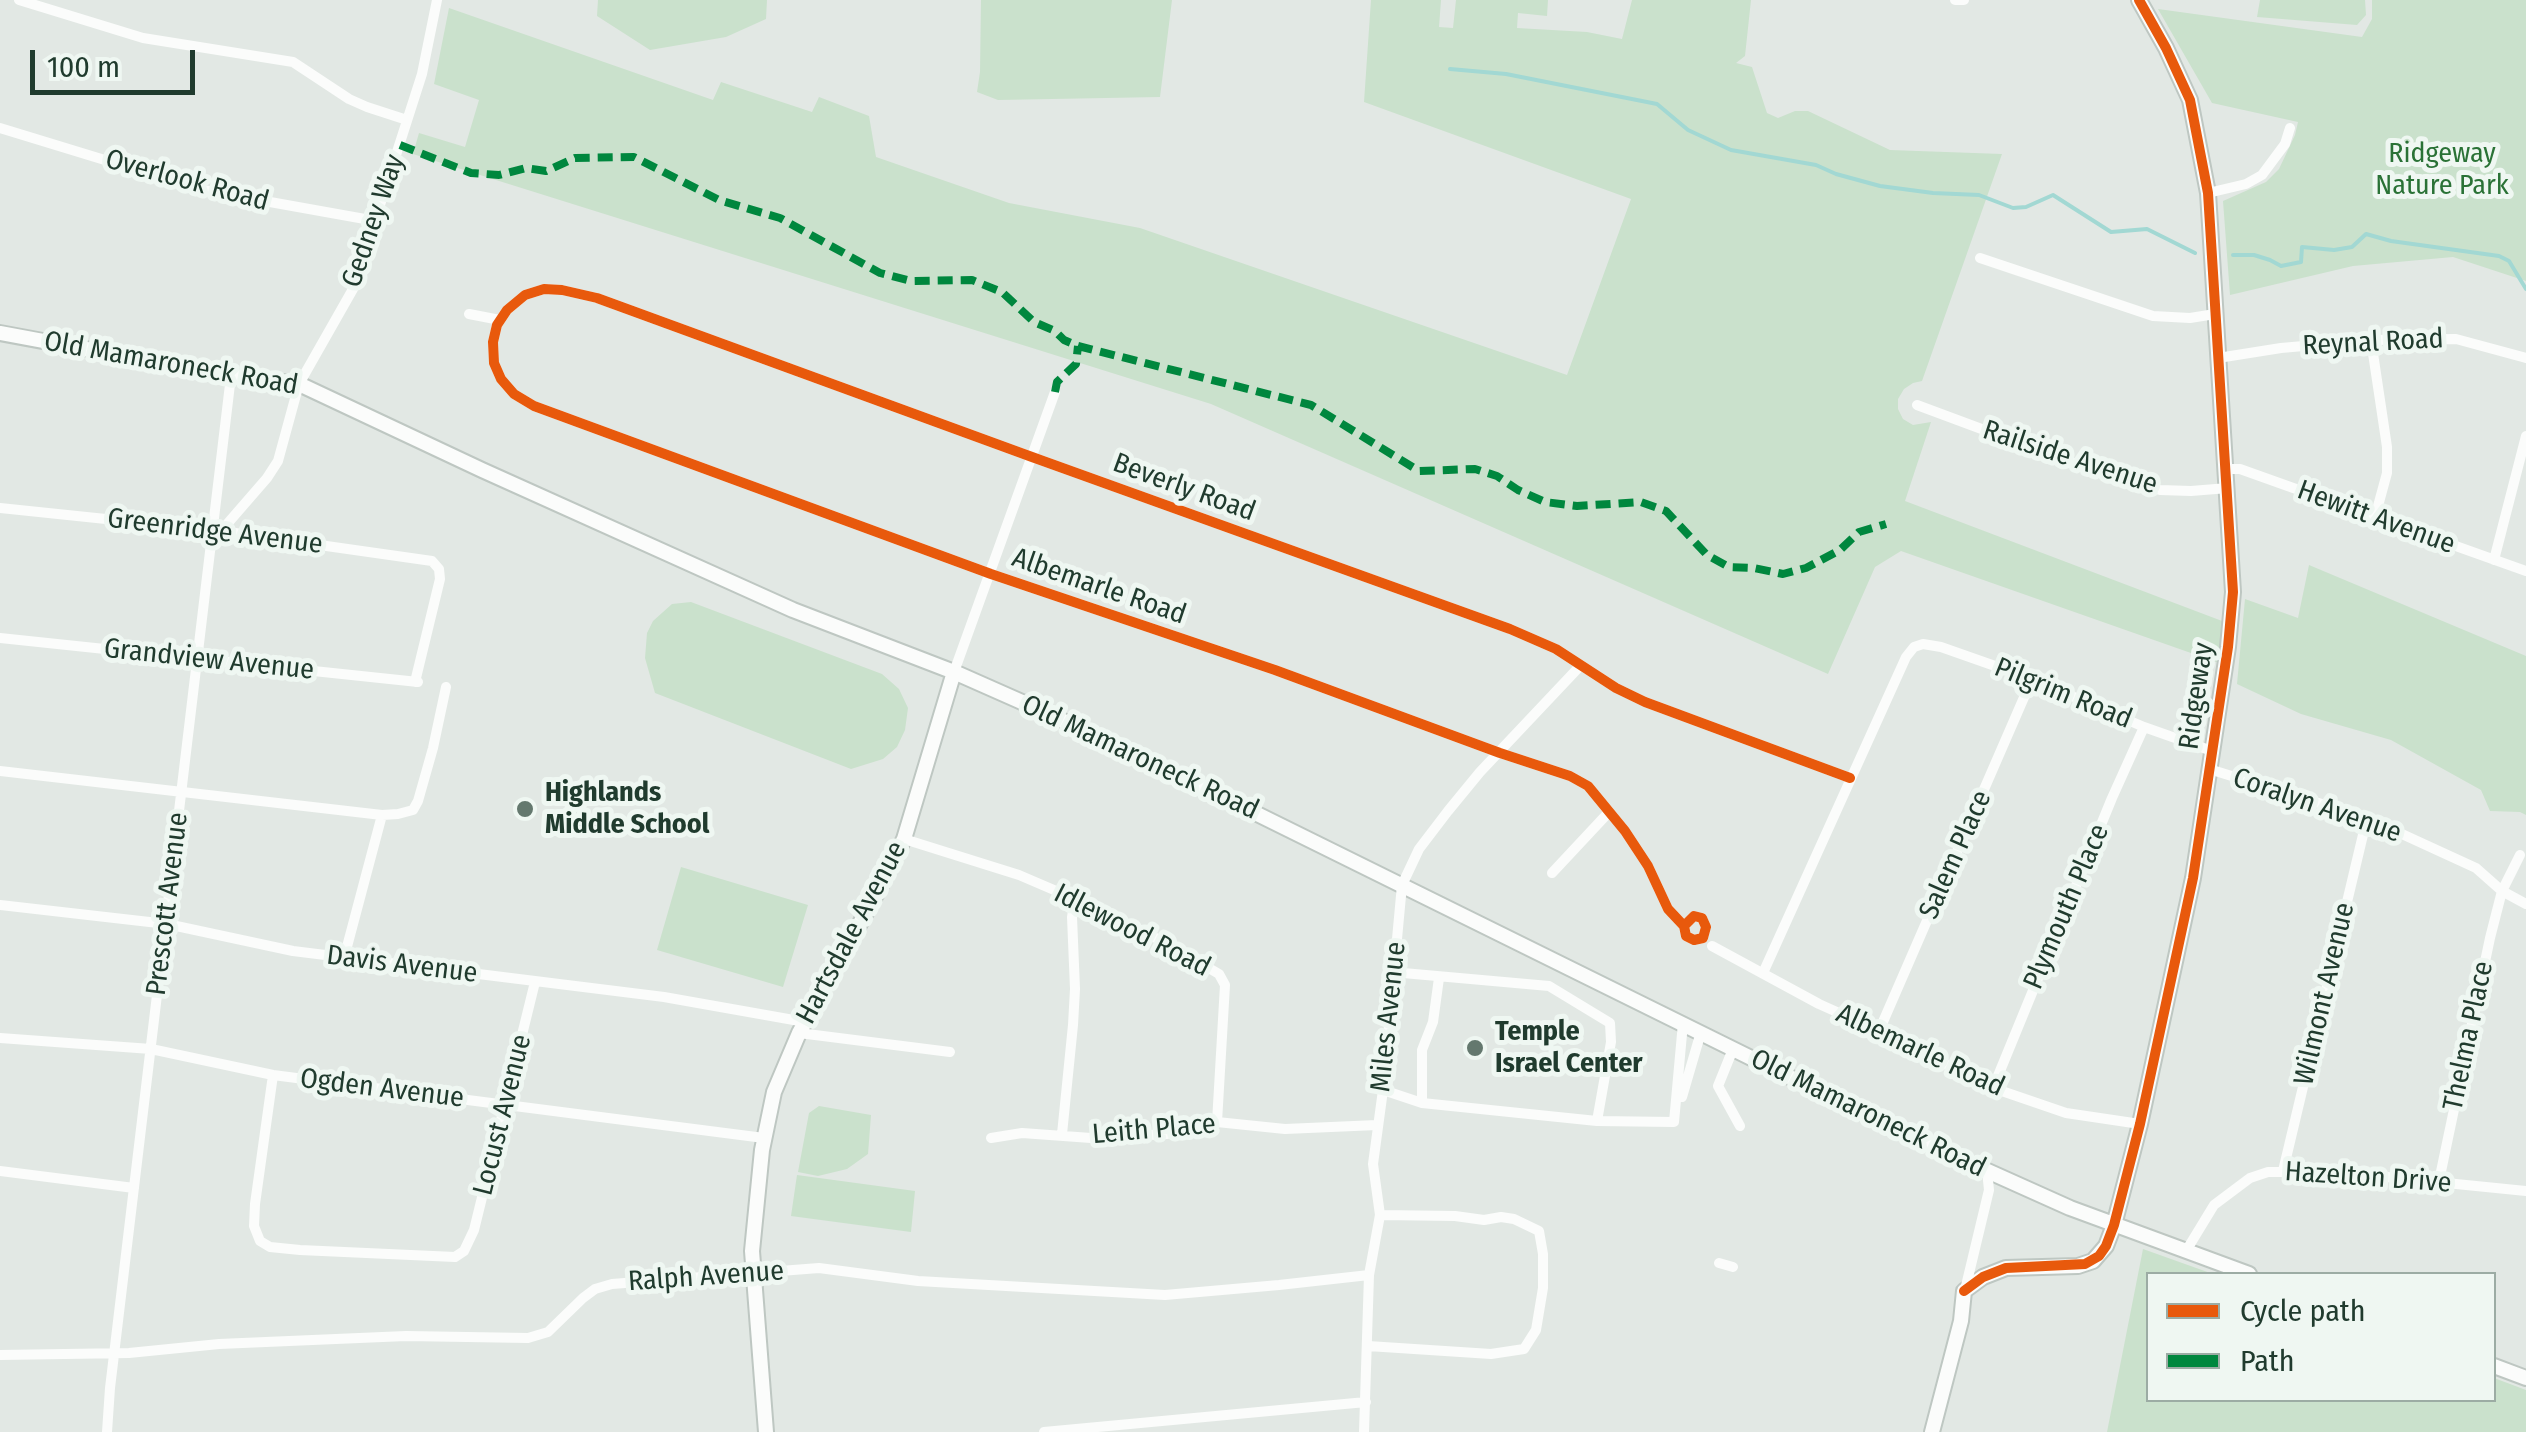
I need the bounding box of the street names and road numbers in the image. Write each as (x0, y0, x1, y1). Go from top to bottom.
street label: Overlook Road (102, 143, 272, 219)
street label: Gedney Way (336, 150, 412, 292)
street label: Reynal Road (2302, 323, 2444, 363)
street label: Old Mamaroneck Road (41, 325, 301, 403)
street label: Railside Avenue (1978, 414, 2162, 502)
street label: Beverly Road (1108, 447, 1260, 529)
street label: Hewitt Avenue (2293, 474, 2459, 562)
street label: Greenridge Avenue (105, 502, 325, 562)
street label: Albemarle Road (1008, 542, 1190, 632)
street label: Grandview Avenue (102, 632, 316, 688)
street label: Ridgeway (2173, 640, 2221, 752)
street label: Pilgrim Road (1989, 651, 2137, 737)
street label: Old Mamaroneck Road (1016, 688, 1264, 828)
street label: Coralyn Avenue (2228, 761, 2406, 851)
street label: Salem Place (1913, 786, 1999, 924)
street label: Prescott Avenue (140, 811, 196, 997)
street label: Plymouth Place (2017, 819, 2117, 995)
street label: Hartsdale Avenue (790, 836, 914, 1030)
street label: Idlewood Road (1048, 877, 1216, 985)
street label: Wilmont Avenue (2288, 899, 2362, 1089)
street label: Davis Avenue (325, 939, 479, 991)
street label: Miles Avenue (1364, 940, 1414, 1094)
street label: Thelma Place (2437, 958, 2501, 1114)
street label: Albemarle Road (1831, 997, 2009, 1105)
street label: Locust Avenue (467, 1031, 539, 1199)
street label: Old Mamaroneck Road (1745, 1043, 1991, 1185)
street label: Ogden Avenue (298, 1062, 466, 1116)
street label: Leith Place (1091, 1108, 1217, 1152)
street label: Hazelton Drive (2284, 1155, 2452, 1201)
street label: Ralph Avenue (627, 1255, 785, 1299)

